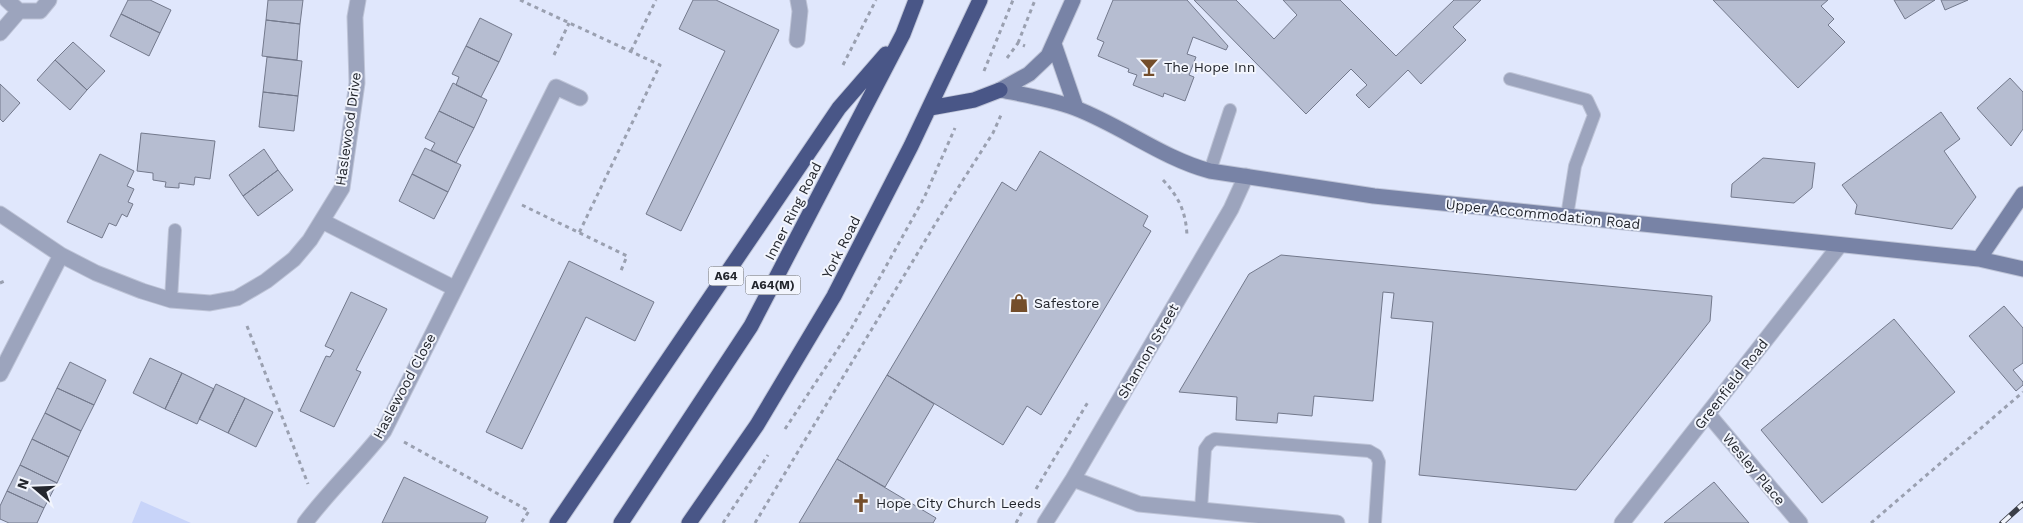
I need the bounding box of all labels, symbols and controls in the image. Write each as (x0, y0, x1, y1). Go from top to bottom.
bar icon: The Hope Inn (1138, 56, 1160, 78)
place label: The Hope Inn (1164, 59, 1255, 75)
street label: Haslewood Drive (332, 71, 364, 187)
street label: Inner Ring Road (761, 159, 825, 263)
street label: Upper Accommodation Road (1445, 196, 1641, 232)
street label: York Road (819, 213, 863, 281)
road number: A64 (708, 266, 744, 286)
road number: A64(M) (746, 276, 800, 294)
shop icon: Safestore (1008, 292, 1030, 314)
place label: Safestore (1034, 295, 1099, 311)
street label: Shannon Street (1114, 301, 1182, 401)
street label: Haslewood Close (369, 330, 439, 442)
street label: Greenfield Road (1691, 336, 1771, 432)
street label: Wesley Place (1719, 430, 1789, 508)
north arrow (10, 463, 60, 513)
text: N (13, 476, 32, 491)
church icon: Hope City Church Leeds (850, 492, 872, 514)
place label: Hope City Church Leeds (876, 495, 1041, 511)

